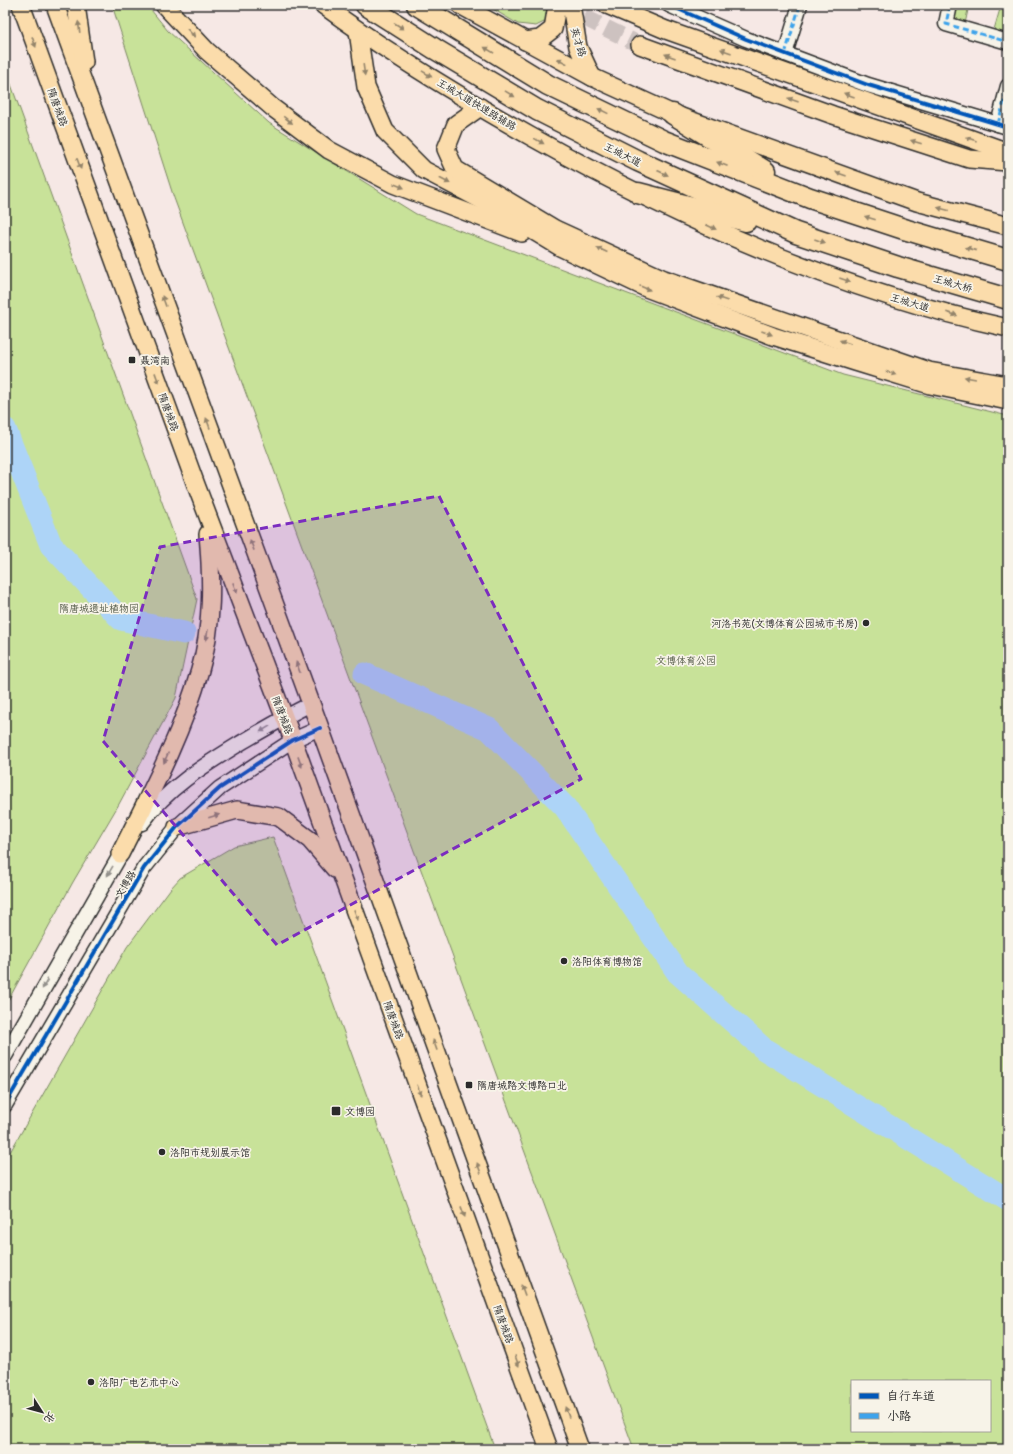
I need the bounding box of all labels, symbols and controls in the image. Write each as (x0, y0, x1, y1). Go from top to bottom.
one-way arrow (76, 21, 82, 33)
one-way arrow (394, 22, 404, 30)
street label: 英才路 (568, 26, 588, 58)
one-way arrow (186, 29, 195, 38)
one-way arrow (32, 36, 38, 48)
one-way arrow (483, 46, 495, 53)
one-way arrow (720, 48, 732, 54)
one-way arrow (664, 53, 676, 59)
one-way arrow (556, 57, 568, 64)
one-way arrow (361, 64, 367, 76)
one-way arrow (422, 70, 432, 78)
street label: 王城大道快速路辅路 (435, 77, 518, 133)
street label: 隋唐城路 (45, 86, 70, 128)
one-way arrow (504, 90, 516, 97)
one-way arrow (842, 92, 854, 98)
one-way arrow (786, 97, 798, 103)
one-way arrow (597, 108, 609, 114)
one-way arrow (283, 115, 294, 124)
one-way arrow (965, 135, 977, 141)
one-way arrow (533, 137, 545, 144)
one-way arrow (909, 139, 921, 145)
street label: 王城大道 (602, 140, 643, 169)
one-way arrow (76, 158, 82, 170)
one-way arrow (715, 160, 727, 166)
one-way arrow (657, 170, 668, 176)
one-way arrow (835, 171, 847, 177)
one-way arrow (439, 178, 451, 184)
one-way arrow (394, 184, 406, 190)
one-way arrow (937, 205, 950, 211)
one-way arrow (864, 215, 876, 221)
one-way arrow (705, 224, 717, 230)
one-way arrow (815, 239, 827, 245)
one-way arrow (964, 246, 976, 252)
one-way arrow (596, 247, 608, 253)
street label: 王城大桥 (932, 273, 974, 295)
one-way arrow (839, 277, 851, 283)
one-way arrow (640, 285, 652, 291)
street label: 王城大道 (889, 291, 931, 315)
one-way arrow (160, 295, 166, 307)
one-way arrow (716, 296, 728, 302)
one-way arrow (946, 311, 958, 317)
one-way arrow (762, 331, 774, 337)
one-way arrow (839, 338, 851, 344)
marker: 聂湾南 (127, 355, 137, 365)
place label: 聂湾南 (140, 355, 170, 367)
one-way arrow (885, 370, 897, 376)
one-way arrow (154, 372, 160, 384)
one-way arrow (964, 375, 976, 381)
street label: 隋唐城路 (156, 391, 181, 433)
one-way arrow (204, 417, 210, 429)
one-way arrow (249, 539, 255, 551)
one-way arrow (232, 582, 238, 594)
park label: 隋唐城遗址植物园 (59, 603, 139, 615)
place label: 河洛书苑(文博体育公园城市书房) (711, 618, 858, 630)
marker: 河洛书苑(文博体育公园城市书房) (861, 618, 871, 628)
one-way arrow (204, 628, 210, 641)
park label: 文博体育公园 (656, 655, 716, 667)
one-way arrow (294, 661, 300, 673)
street label: 隋唐城路 (269, 695, 295, 736)
one-way arrow (259, 725, 271, 732)
one-way arrow (163, 752, 169, 764)
one-way arrow (298, 756, 304, 768)
one-way arrow (208, 813, 220, 819)
one-way arrow (107, 865, 114, 877)
street label: 文博路 (113, 869, 139, 900)
one-way arrow (353, 909, 359, 921)
marker: 洛阳体育博物馆 (559, 956, 569, 966)
place label: 洛阳体育博物馆 (572, 956, 642, 968)
one-way arrow (42, 978, 49, 990)
street label: 隋唐城路 (381, 999, 406, 1041)
one-way arrow (431, 1039, 437, 1051)
marker: 隋唐城路文博路口北 (464, 1080, 474, 1090)
place label: 隋唐城路文博路口北 (477, 1080, 567, 1092)
one-way arrow (416, 1084, 422, 1096)
marker: 文博园 (330, 1105, 342, 1117)
place label: 文博园 (345, 1106, 375, 1118)
marker: 洛阳市规划展示馆 (157, 1147, 167, 1157)
place label: 洛阳市规划展示馆 (170, 1147, 250, 1159)
one-way arrow (475, 1161, 481, 1173)
one-way arrow (461, 1207, 467, 1219)
one-way arrow (520, 1284, 526, 1296)
street label: 隋唐城路 (491, 1303, 516, 1345)
one-way arrow (514, 1355, 520, 1367)
marker: 洛阳广电艺术中心 (86, 1377, 96, 1387)
place label: 洛阳广电艺术中心 (99, 1377, 179, 1389)
legend (851, 1380, 991, 1432)
text: 自行车道 (887, 1389, 935, 1404)
north arrow (22, 1392, 62, 1432)
one-way arrow (564, 1406, 570, 1418)
text: 北 (41, 1409, 58, 1426)
text: 小路 (887, 1409, 911, 1424)

